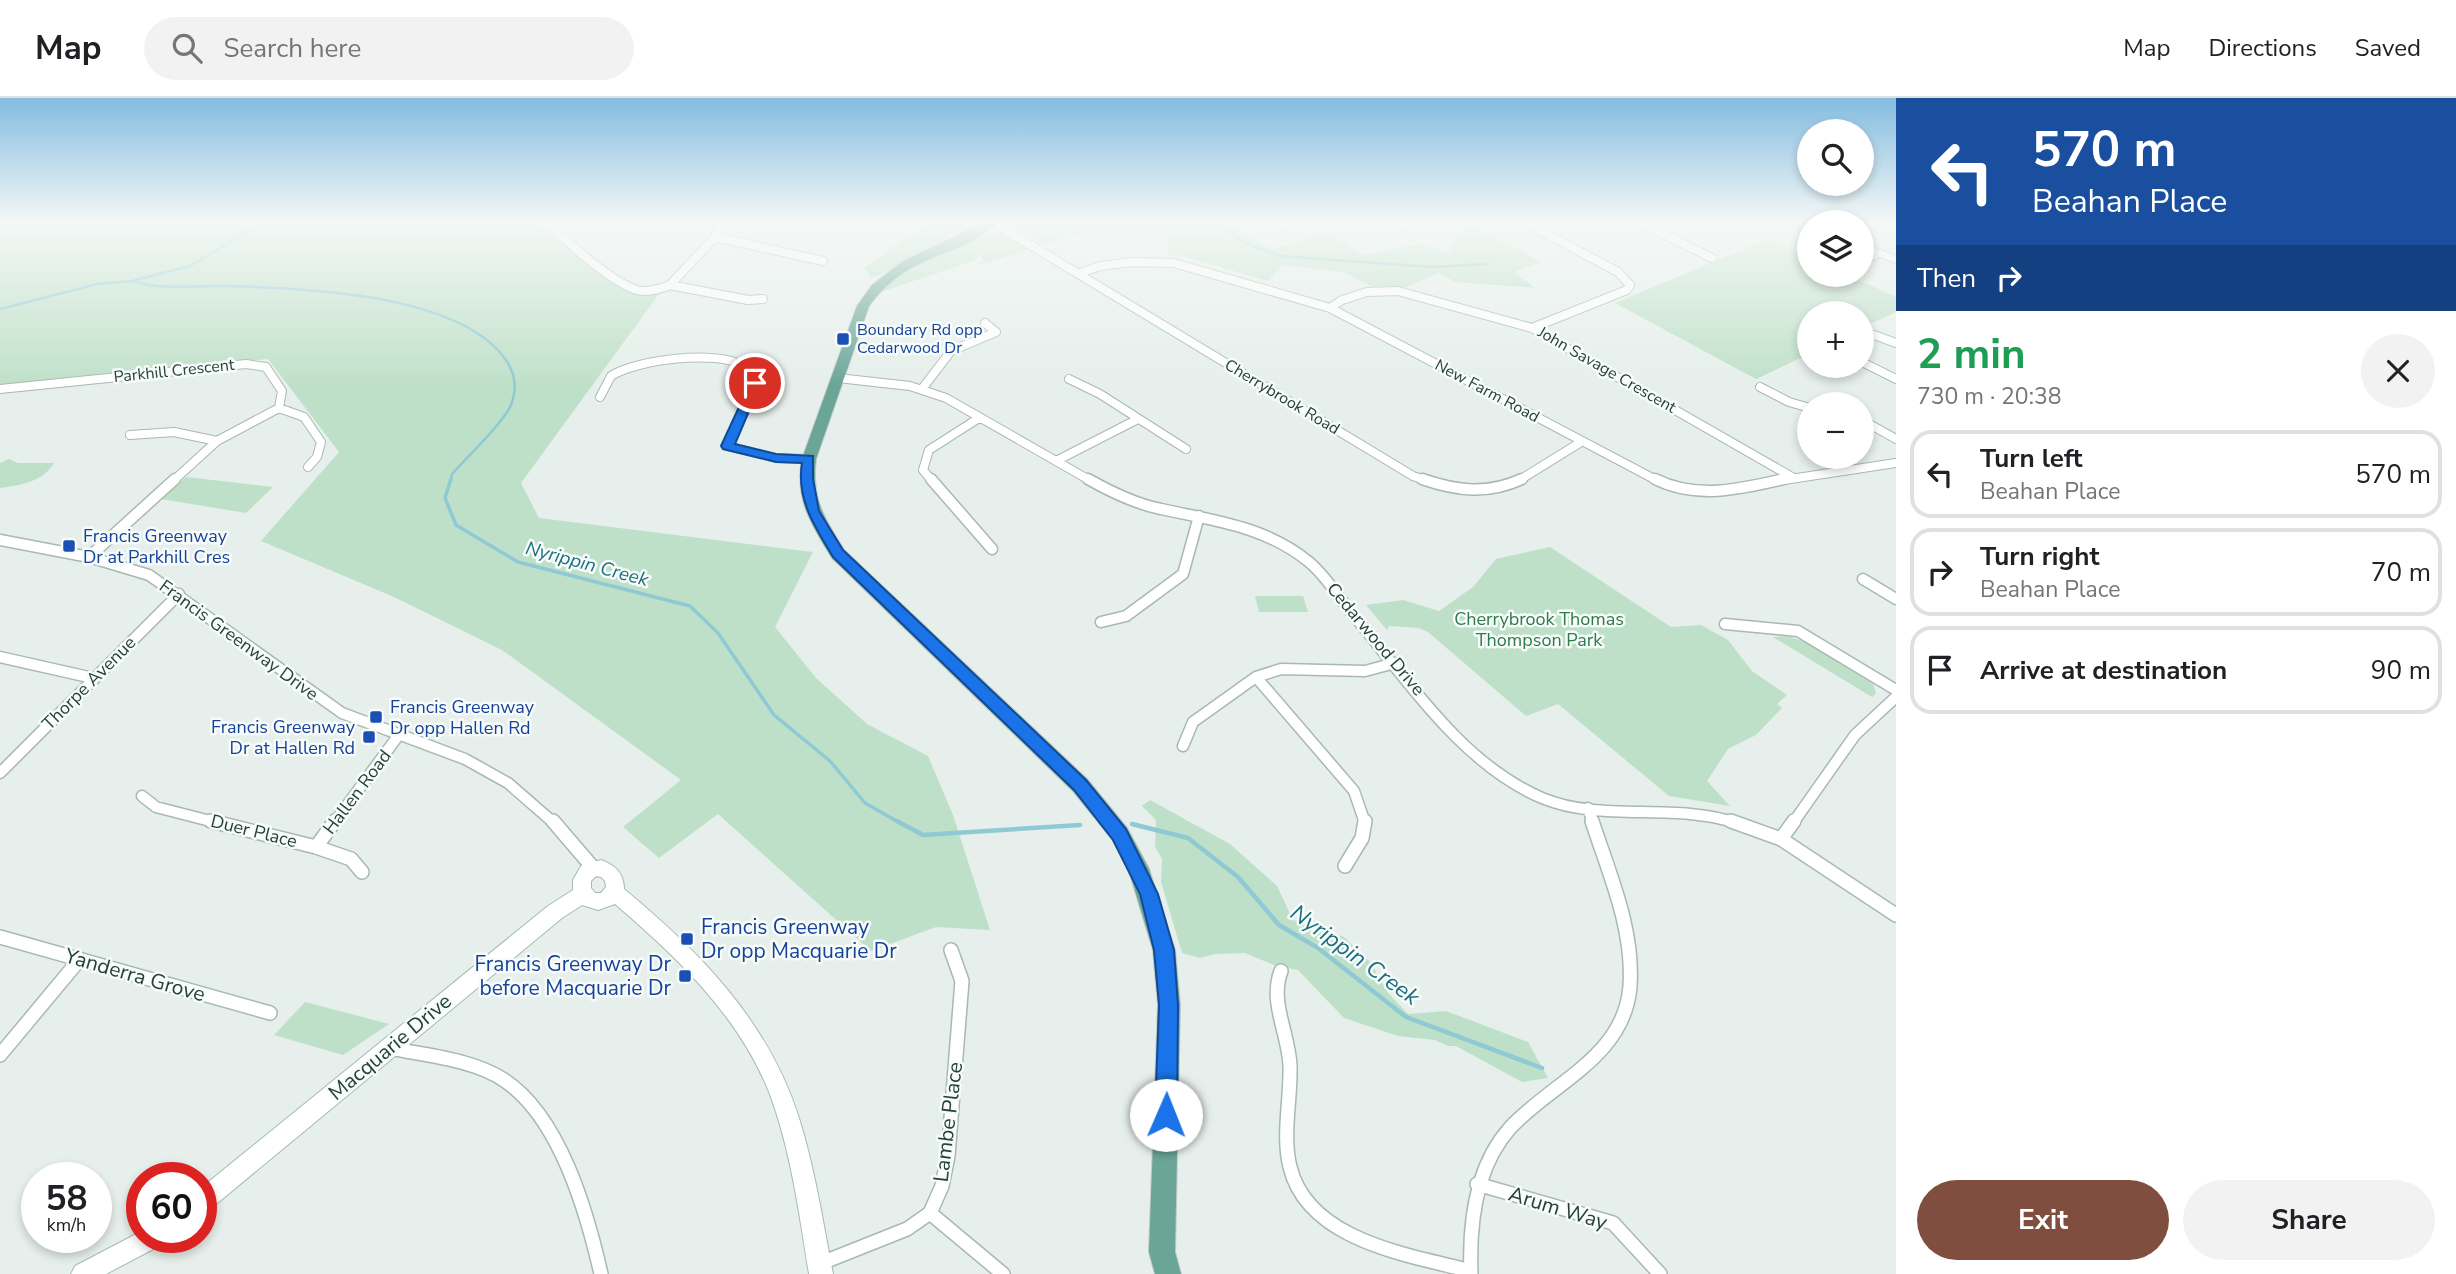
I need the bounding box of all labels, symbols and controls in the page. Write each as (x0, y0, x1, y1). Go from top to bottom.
search box (144, 17, 634, 80)
text: Map (35, 26, 102, 71)
icon: search (168, 29, 206, 67)
text: Search here (224, 31, 361, 66)
text: Map (2123, 32, 2170, 64)
text: Directions (2208, 32, 2317, 64)
text: Saved (2355, 32, 2421, 64)
text: 570 m (2032, 116, 2176, 183)
map controls (1797, 119, 1874, 469)
button: search (1797, 119, 1874, 196)
icon: left (1917, 126, 2008, 217)
text: Beahan Place (2032, 180, 2227, 223)
button: layers (1797, 210, 1874, 287)
icon: right (1990, 259, 2028, 297)
text: Then (1917, 261, 1976, 296)
button: + (1797, 301, 1874, 378)
place label: Boundary Rd opp Cedarwood Dr (857, 319, 983, 359)
street label: John Savage Crescent (1533, 321, 1680, 419)
text: 2 min (1917, 326, 2026, 383)
marker: Boundary Rd opp Cedarwood Dr (835, 331, 851, 347)
button: close (2361, 334, 2435, 408)
pin (725, 353, 785, 413)
street label: Parkhill Crescent (112, 354, 236, 388)
street label: Cherrybrook Road (1220, 354, 1344, 440)
street label: New Farm Road (1431, 354, 1543, 428)
icon: arrive (736, 364, 774, 402)
text: 730 m · 20:38 (1917, 381, 2062, 412)
button: − (1797, 392, 1874, 469)
text: Turn left (1980, 441, 2083, 476)
icon: left (1921, 455, 1959, 493)
text: 570 m (2355, 457, 2431, 492)
text: Beahan Place (1980, 476, 2120, 507)
place label: Francis Greenway Dr at Parkhill Cres (83, 524, 230, 569)
water label: Nyrippin Creek (523, 535, 652, 593)
marker: Francis Greenway Dr at Parkhill Cres (61, 538, 77, 554)
text: Turn right (1980, 539, 2099, 574)
icon: right (1921, 553, 1959, 591)
text: 70 m (2371, 555, 2431, 590)
street label: Francis Greenway Drive (155, 574, 323, 706)
text: Beahan Place (1980, 574, 2120, 605)
street label: Cedarwood Drive (1322, 577, 1430, 701)
park label: Cherrybrook Thomas Thompson Park (1454, 607, 1624, 652)
street label: Thorpe Avenue (37, 631, 141, 735)
icon: arrive (1921, 651, 1959, 689)
text: Arrive at destination (1980, 653, 2227, 688)
text: 90 m (2371, 653, 2431, 688)
place label: Francis Greenway Dr opp Hallen Rd (390, 695, 535, 740)
marker: Francis Greenway Dr opp Hallen Rd (368, 709, 384, 725)
place label: Francis Greenway Dr at Hallen Rd (211, 715, 356, 760)
marker: Francis Greenway Dr at Hallen Rd (361, 729, 377, 745)
street label: Hallen Road (317, 745, 397, 839)
street label: Duer Place (208, 809, 300, 853)
water label: Nyrippin Creek (1284, 897, 1426, 1013)
place label: Francis Greenway Dr opp Macquarie Dr (701, 913, 897, 965)
marker: Francis Greenway Dr opp Macquarie Dr (679, 931, 695, 947)
street label: Yanderra Grove (61, 941, 208, 1008)
place label: Francis Greenway Dr before Macquarie Dr (475, 950, 671, 1002)
marker: Francis Greenway Dr before Macquarie Dr (677, 968, 693, 984)
street label: Macquarie Drive (323, 987, 457, 1107)
street label: Lambe Place (927, 1060, 969, 1184)
position arrow (1129, 1078, 1203, 1152)
speed limit sign: 60 (126, 1162, 217, 1253)
text: 58 (45, 1175, 88, 1222)
street label: Arum Way (1505, 1180, 1611, 1236)
button: Exit (1917, 1180, 2169, 1260)
button: Share (2183, 1180, 2435, 1260)
text: km/h (47, 1213, 86, 1237)

